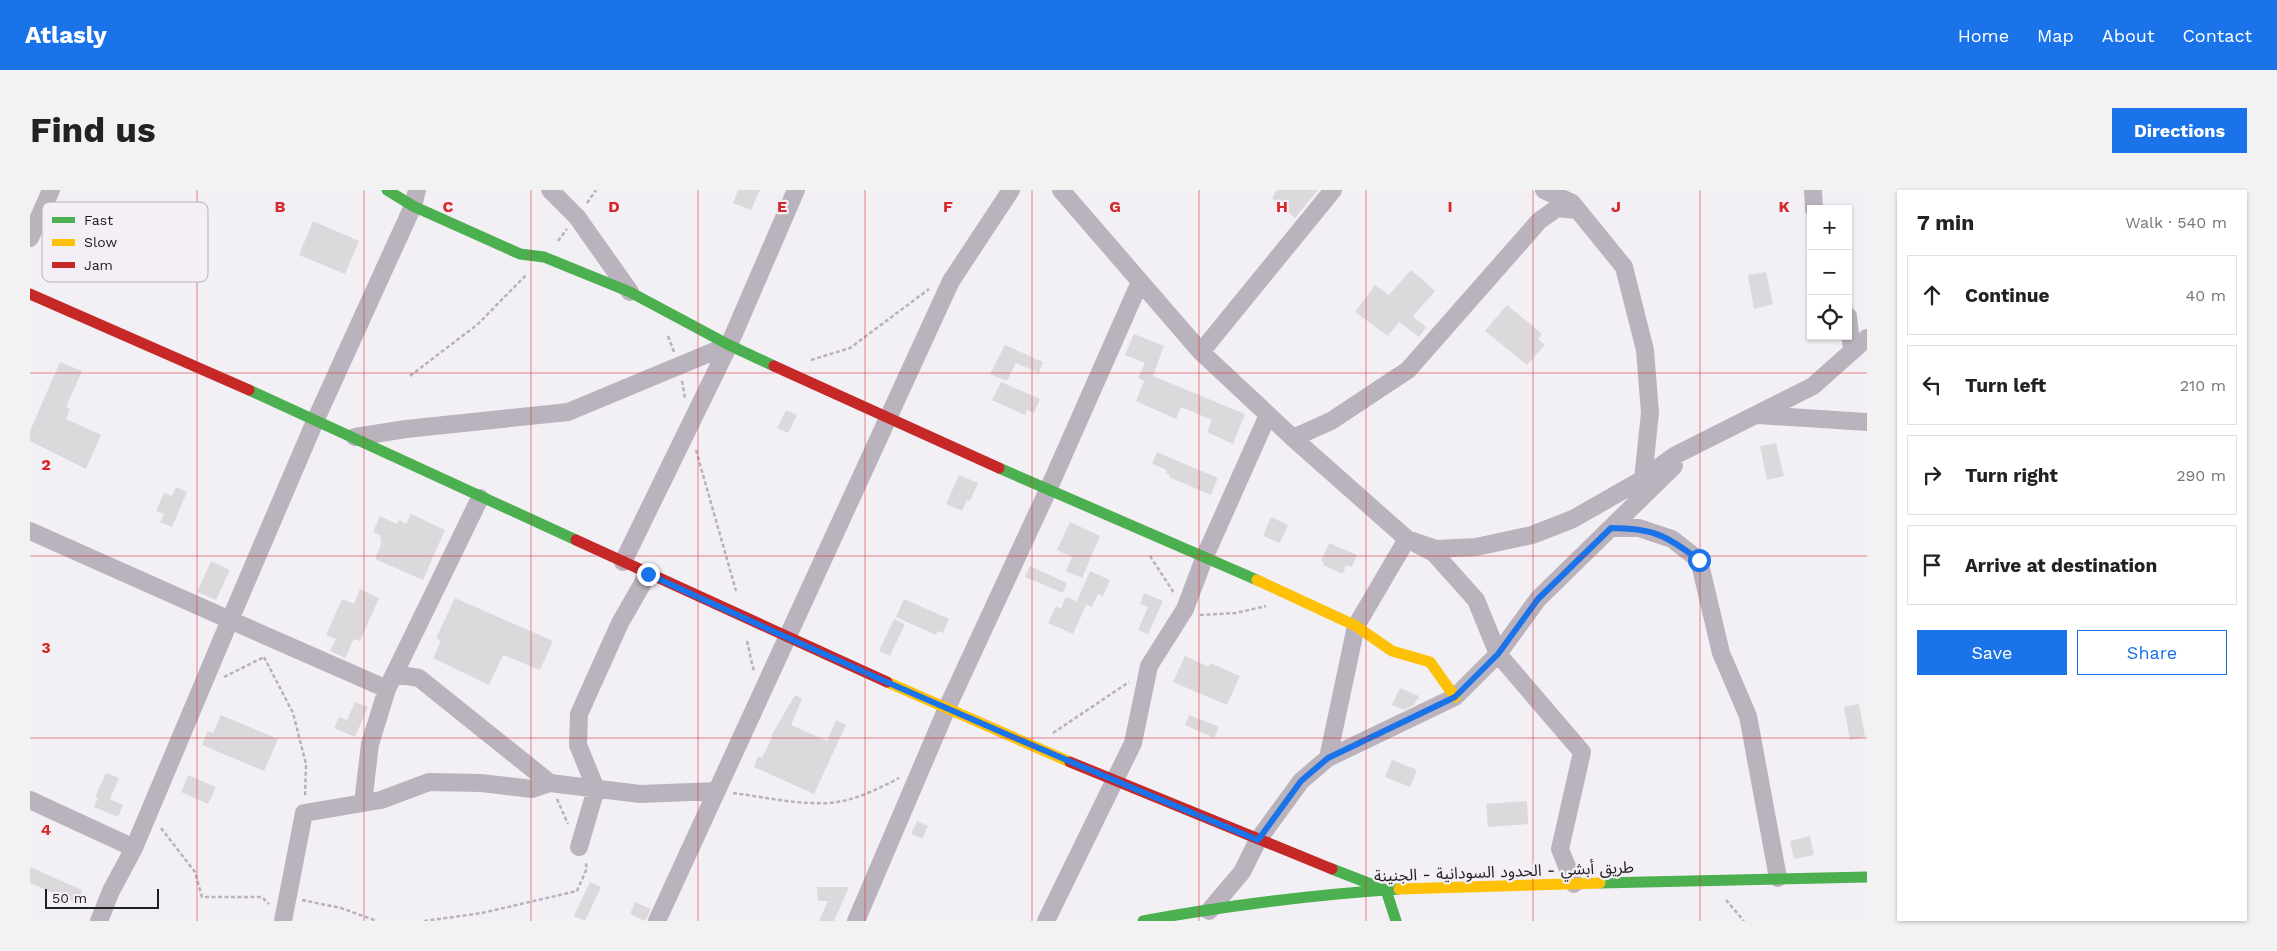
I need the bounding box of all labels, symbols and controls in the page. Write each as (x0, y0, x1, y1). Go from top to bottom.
text: Atlasly (25, 21, 107, 49)
text: Home (1958, 25, 2009, 46)
text: Map (2037, 25, 2074, 46)
text: About (2102, 25, 2154, 46)
text: Contact (2182, 25, 2252, 46)
button: Directions (2112, 108, 2247, 153)
text: Find us (30, 109, 156, 151)
text: B (275, 197, 286, 216)
text: C (443, 197, 454, 216)
text: D (608, 197, 620, 216)
text: E (777, 197, 787, 216)
text: F (943, 197, 953, 216)
text: G (1109, 197, 1121, 216)
text: H (1276, 197, 1288, 216)
text: I (1447, 197, 1453, 216)
text: J (1611, 197, 1621, 216)
text: K (1778, 197, 1790, 216)
legend (42, 202, 208, 282)
map controls (1807, 205, 1852, 340)
button: + (1807, 205, 1852, 250)
text: 7 min (1917, 210, 1974, 235)
text: Fast (84, 212, 113, 228)
text: Walk · 540 m (2125, 213, 2227, 232)
text: Slow (84, 234, 117, 250)
button: − (1807, 250, 1852, 295)
text: Jam (84, 257, 113, 273)
icon: ahead (1918, 281, 1946, 309)
text: Continue (1965, 284, 2049, 307)
text: 40 m (2186, 286, 2226, 305)
button: locate (1807, 295, 1852, 340)
icon: left (1918, 371, 1946, 399)
text: Turn left (1965, 374, 2046, 397)
text: 210 m (2180, 376, 2226, 395)
text: 2 (41, 455, 51, 474)
icon: right (1918, 461, 1946, 489)
text: Turn right (1965, 464, 2058, 487)
text: 290 m (2176, 466, 2226, 485)
route start (1688, 549, 1711, 572)
icon: arrive (1918, 551, 1946, 579)
text: Arrive at destination (1965, 554, 2157, 577)
route end (637, 563, 660, 586)
button: Save (1917, 630, 2067, 675)
button: Share (2077, 630, 2227, 675)
text: 3 (41, 638, 51, 657)
text: 4 (41, 820, 51, 839)
street label: طريق أبشي - الحدود السودانية - الجنينة (1374, 857, 1634, 888)
scale bar (45, 886, 159, 909)
text: 50 m (52, 890, 87, 906)

